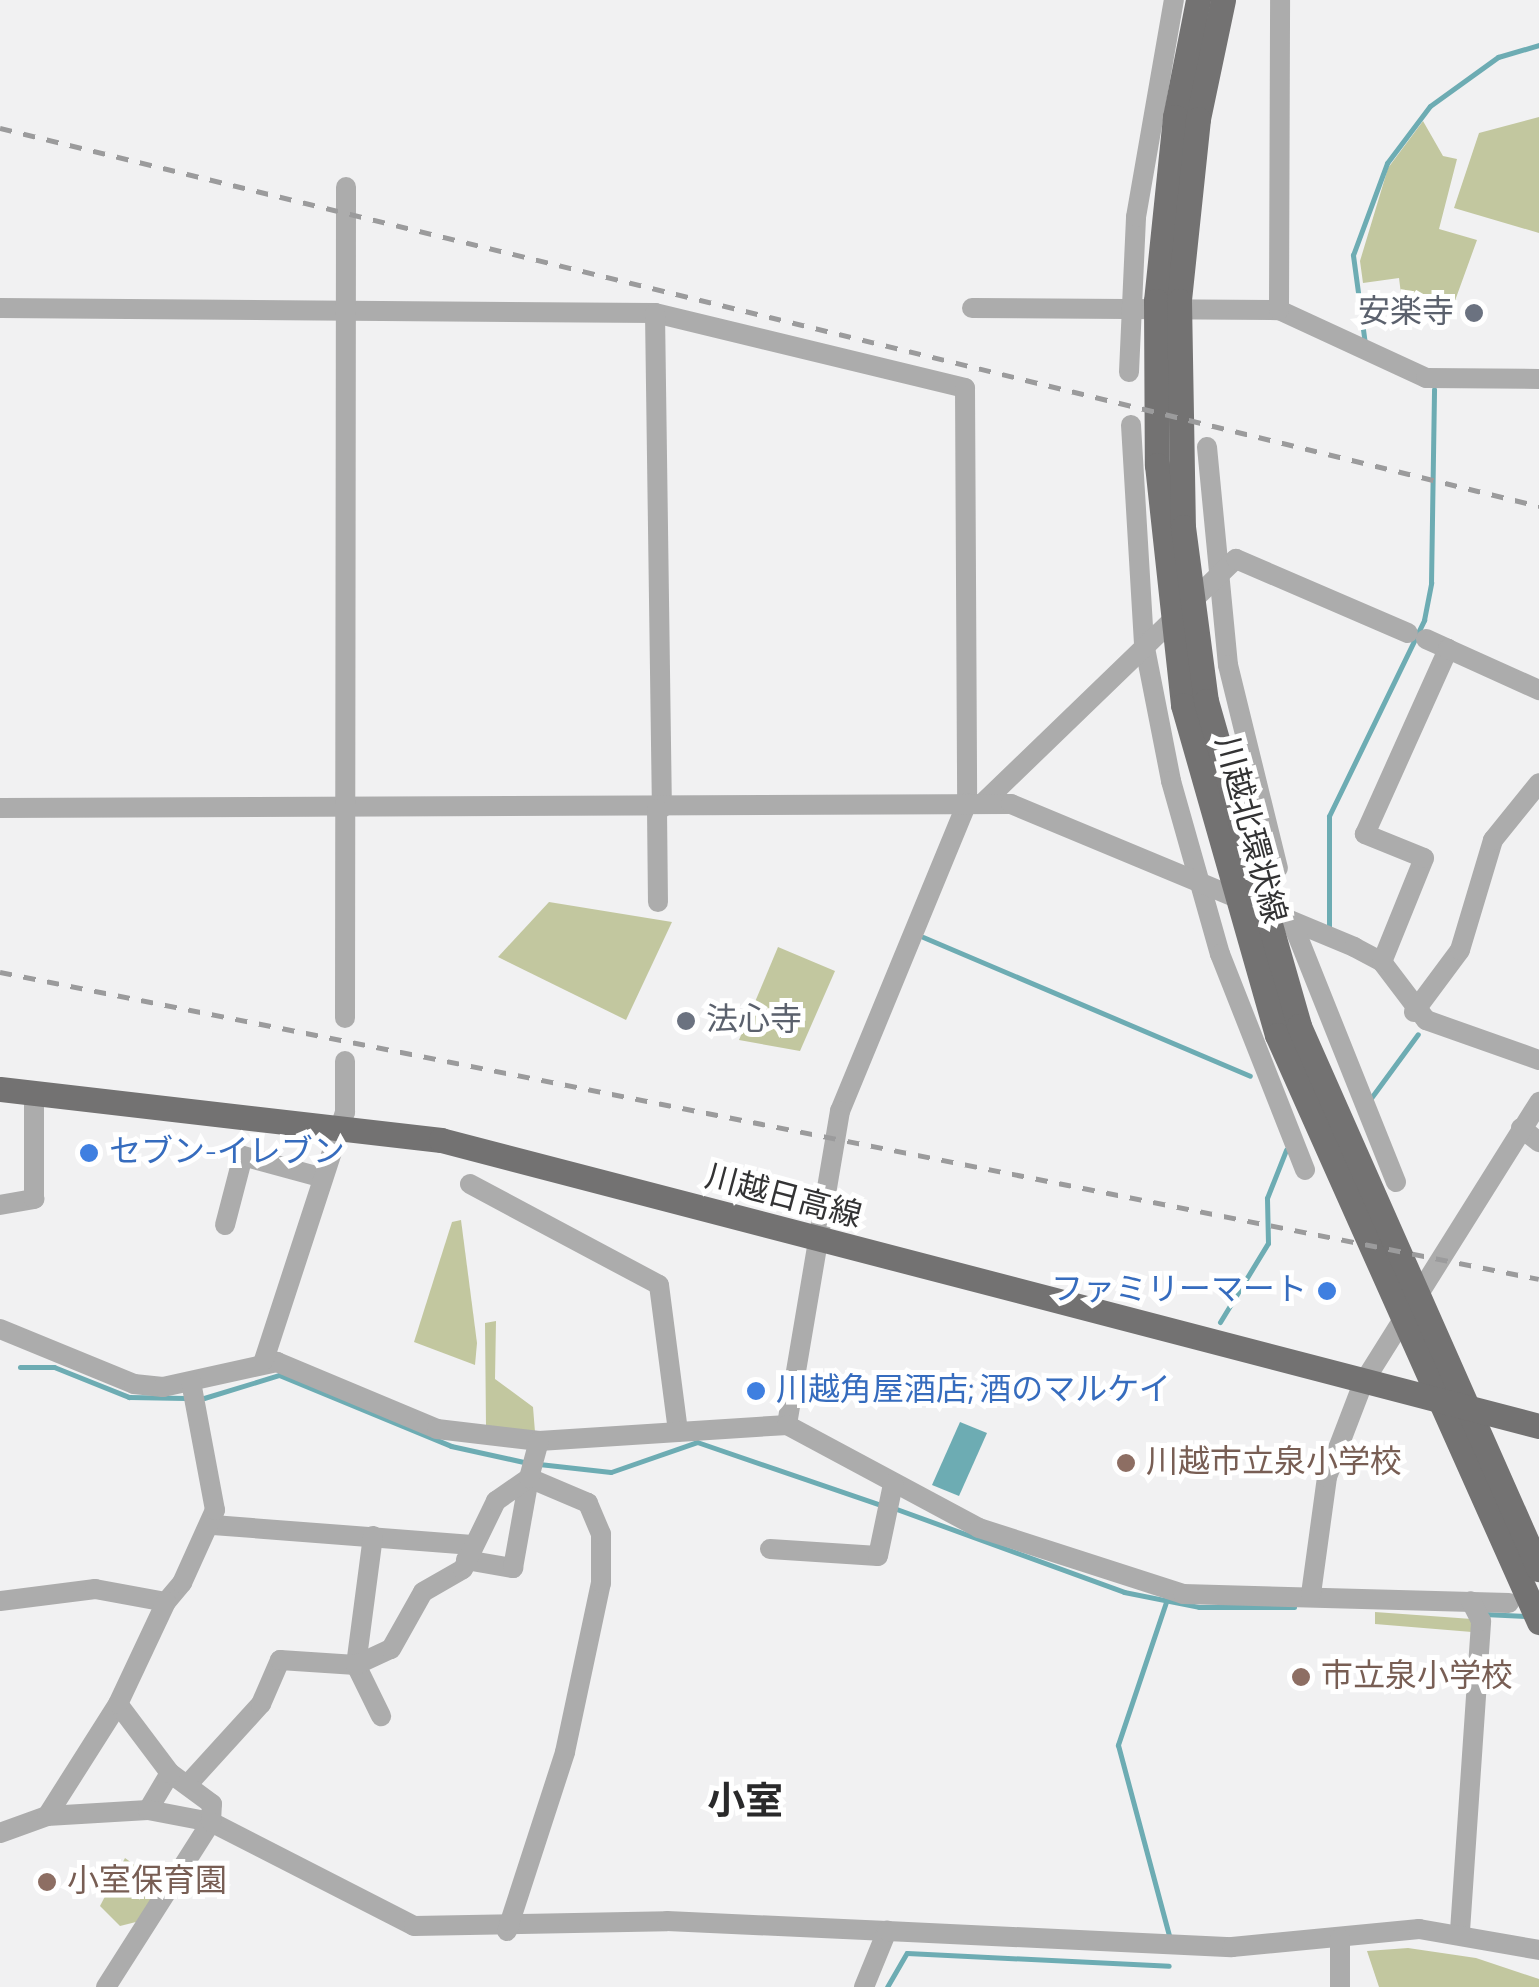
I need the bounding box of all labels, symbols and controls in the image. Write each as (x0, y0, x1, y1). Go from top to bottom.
place label: 安楽寺 (1358, 294, 1454, 332)
marker: 安楽寺 (1463, 302, 1485, 324)
street label: 川越北環状線 (1206, 732, 1292, 928)
place label: 法心寺 (706, 1002, 802, 1040)
marker: 法心寺 (675, 1010, 697, 1032)
place label: セブン-イレブン (109, 1134, 345, 1172)
marker: セブン-イレブン (78, 1142, 100, 1164)
street label: 川越日高線 (701, 1159, 865, 1237)
place label: ファミリーマート (1051, 1272, 1307, 1310)
marker: ファミリーマート (1316, 1280, 1338, 1302)
place label: 川越角屋酒店; 酒のマルケイ (776, 1372, 1171, 1410)
marker: 川越角屋酒店; 酒のマルケイ (745, 1380, 767, 1402)
place label: 川越市立泉小学校 (1146, 1444, 1402, 1482)
marker: 川越市立泉小学校 (1115, 1452, 1137, 1474)
place label: 市立泉小学校 (1321, 1658, 1513, 1696)
marker: 市立泉小学校 (1290, 1666, 1312, 1688)
district label: 小室 (707, 1780, 783, 1826)
place label: 小室保育園 (67, 1863, 227, 1901)
marker: 小室保育園 (36, 1871, 58, 1893)

